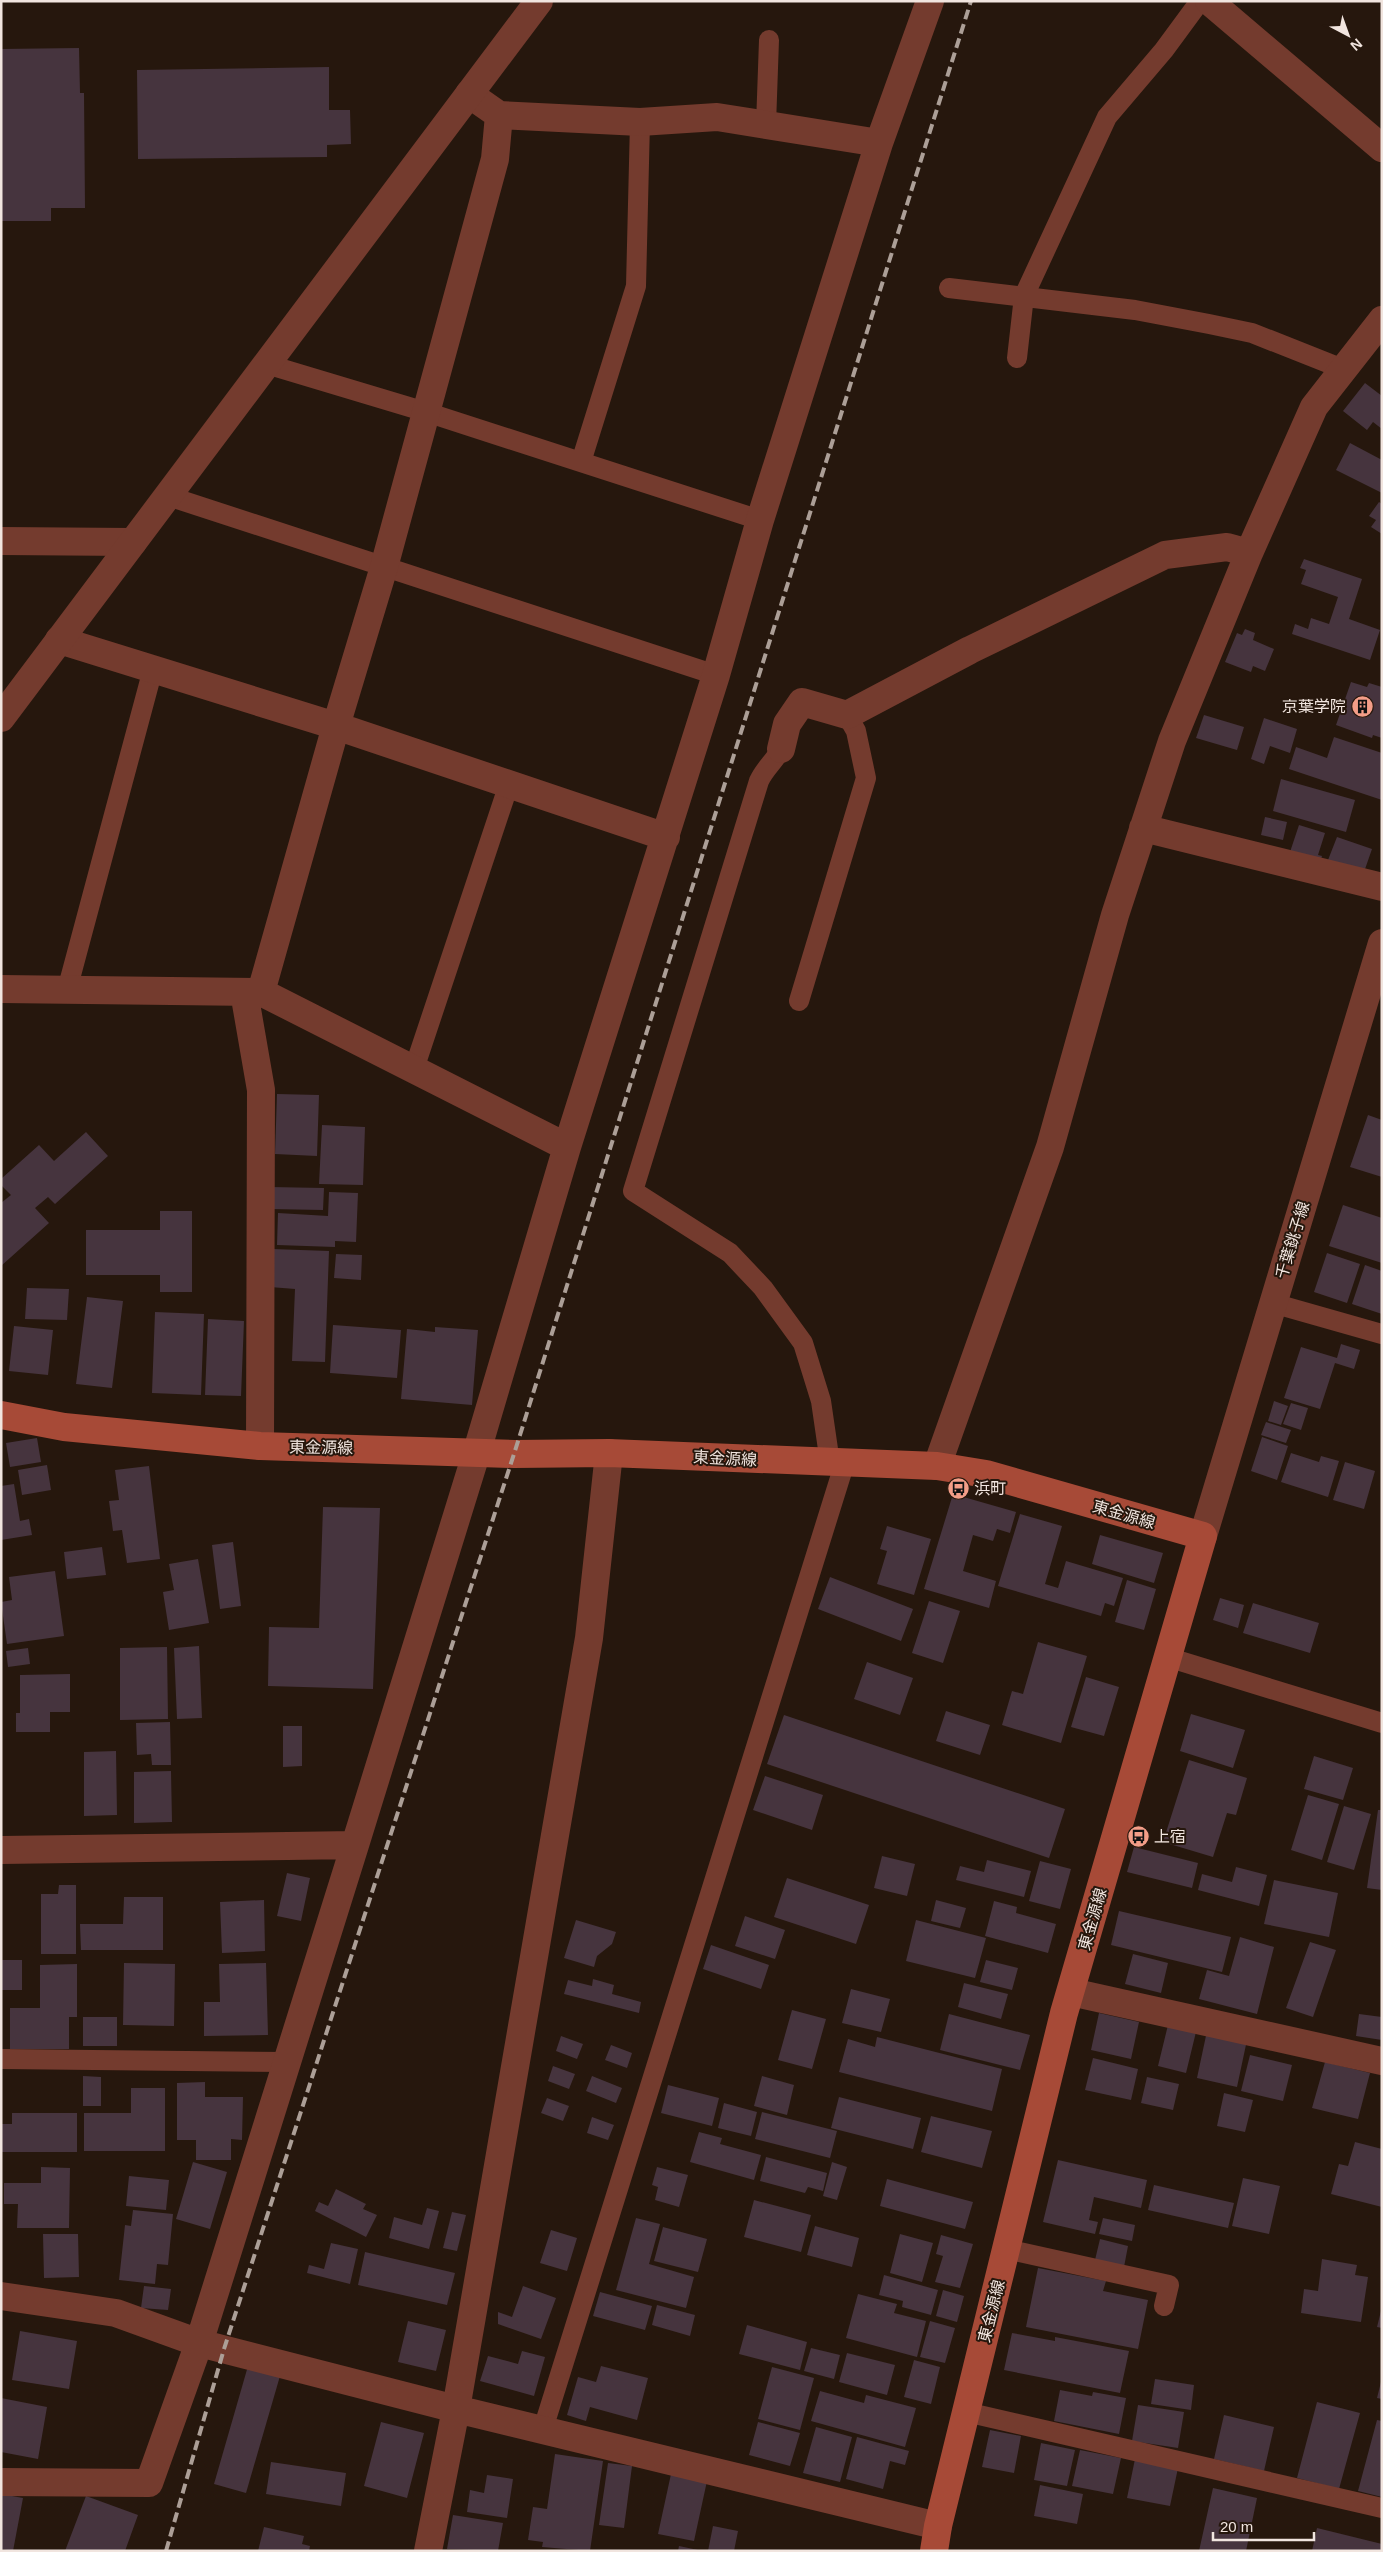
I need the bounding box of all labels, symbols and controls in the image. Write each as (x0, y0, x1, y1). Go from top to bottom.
north arrow (1323, 10, 1373, 60)
text: N (1347, 35, 1366, 54)
building icon: 京葉学院 (1350, 694, 1374, 718)
place label: 京葉学院 (1282, 698, 1346, 715)
street label: 千葉銚子線 (1273, 1199, 1312, 1281)
street label: 東金源線 (289, 1438, 353, 1457)
street label: 東金源線 (693, 1448, 757, 1469)
bus stop icon: 浜町 (946, 1476, 970, 1500)
place label: 浜町 (974, 1480, 1006, 1497)
street label: 東金源線 (1091, 1497, 1157, 1531)
bus stop icon: 上宿 (1126, 1824, 1150, 1848)
place label: 上宿 (1154, 1828, 1186, 1845)
street label: 東金源線 (1075, 1886, 1109, 1952)
street label: 東金源線 (975, 2278, 1007, 2344)
scale bar (1213, 2510, 1314, 2542)
text: 20 m (1220, 2518, 1253, 2535)

